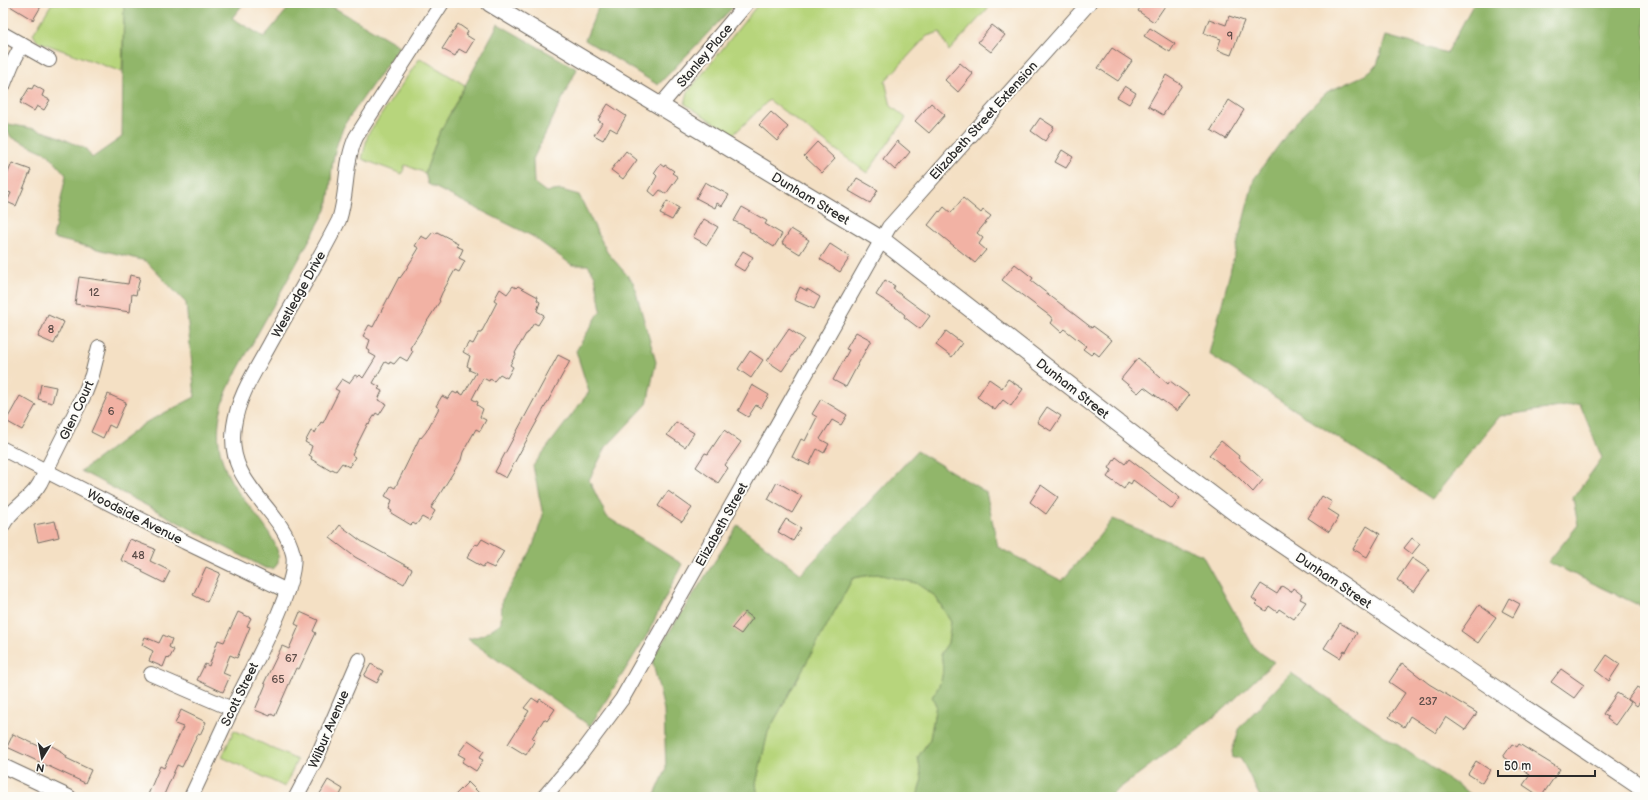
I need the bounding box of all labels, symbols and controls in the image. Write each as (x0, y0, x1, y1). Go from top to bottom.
street label: Stanley Place (674, 20, 736, 91)
house number: 9 (1227, 30, 1233, 43)
street label: Elizabeth Street Extension (926, 58, 1041, 183)
street label: Dunham Street (769, 169, 852, 228)
street label: Westledge Drive (268, 248, 329, 341)
house number: 12 (89, 286, 100, 299)
house number: 8 (48, 323, 54, 336)
street label: Dunham Street (1033, 355, 1112, 422)
street label: Glen Court (56, 378, 98, 443)
house number: 6 (108, 405, 115, 418)
street label: Elizabeth Street (692, 480, 751, 569)
street label: Woodside Avenue (84, 486, 185, 548)
house number: 48 (131, 549, 145, 562)
street label: Dunham Street (1292, 550, 1375, 612)
house number: 67 (285, 652, 298, 665)
street label: Scott Street (218, 660, 262, 729)
house number: 65 (271, 673, 285, 686)
street label: Wilbur Avenue (305, 688, 353, 771)
house number: 237 (1419, 695, 1438, 708)
north arrow (22, 738, 62, 778)
scale bar (1498, 752, 1595, 778)
text: 50 m (1504, 759, 1531, 774)
text: N (35, 760, 46, 774)

